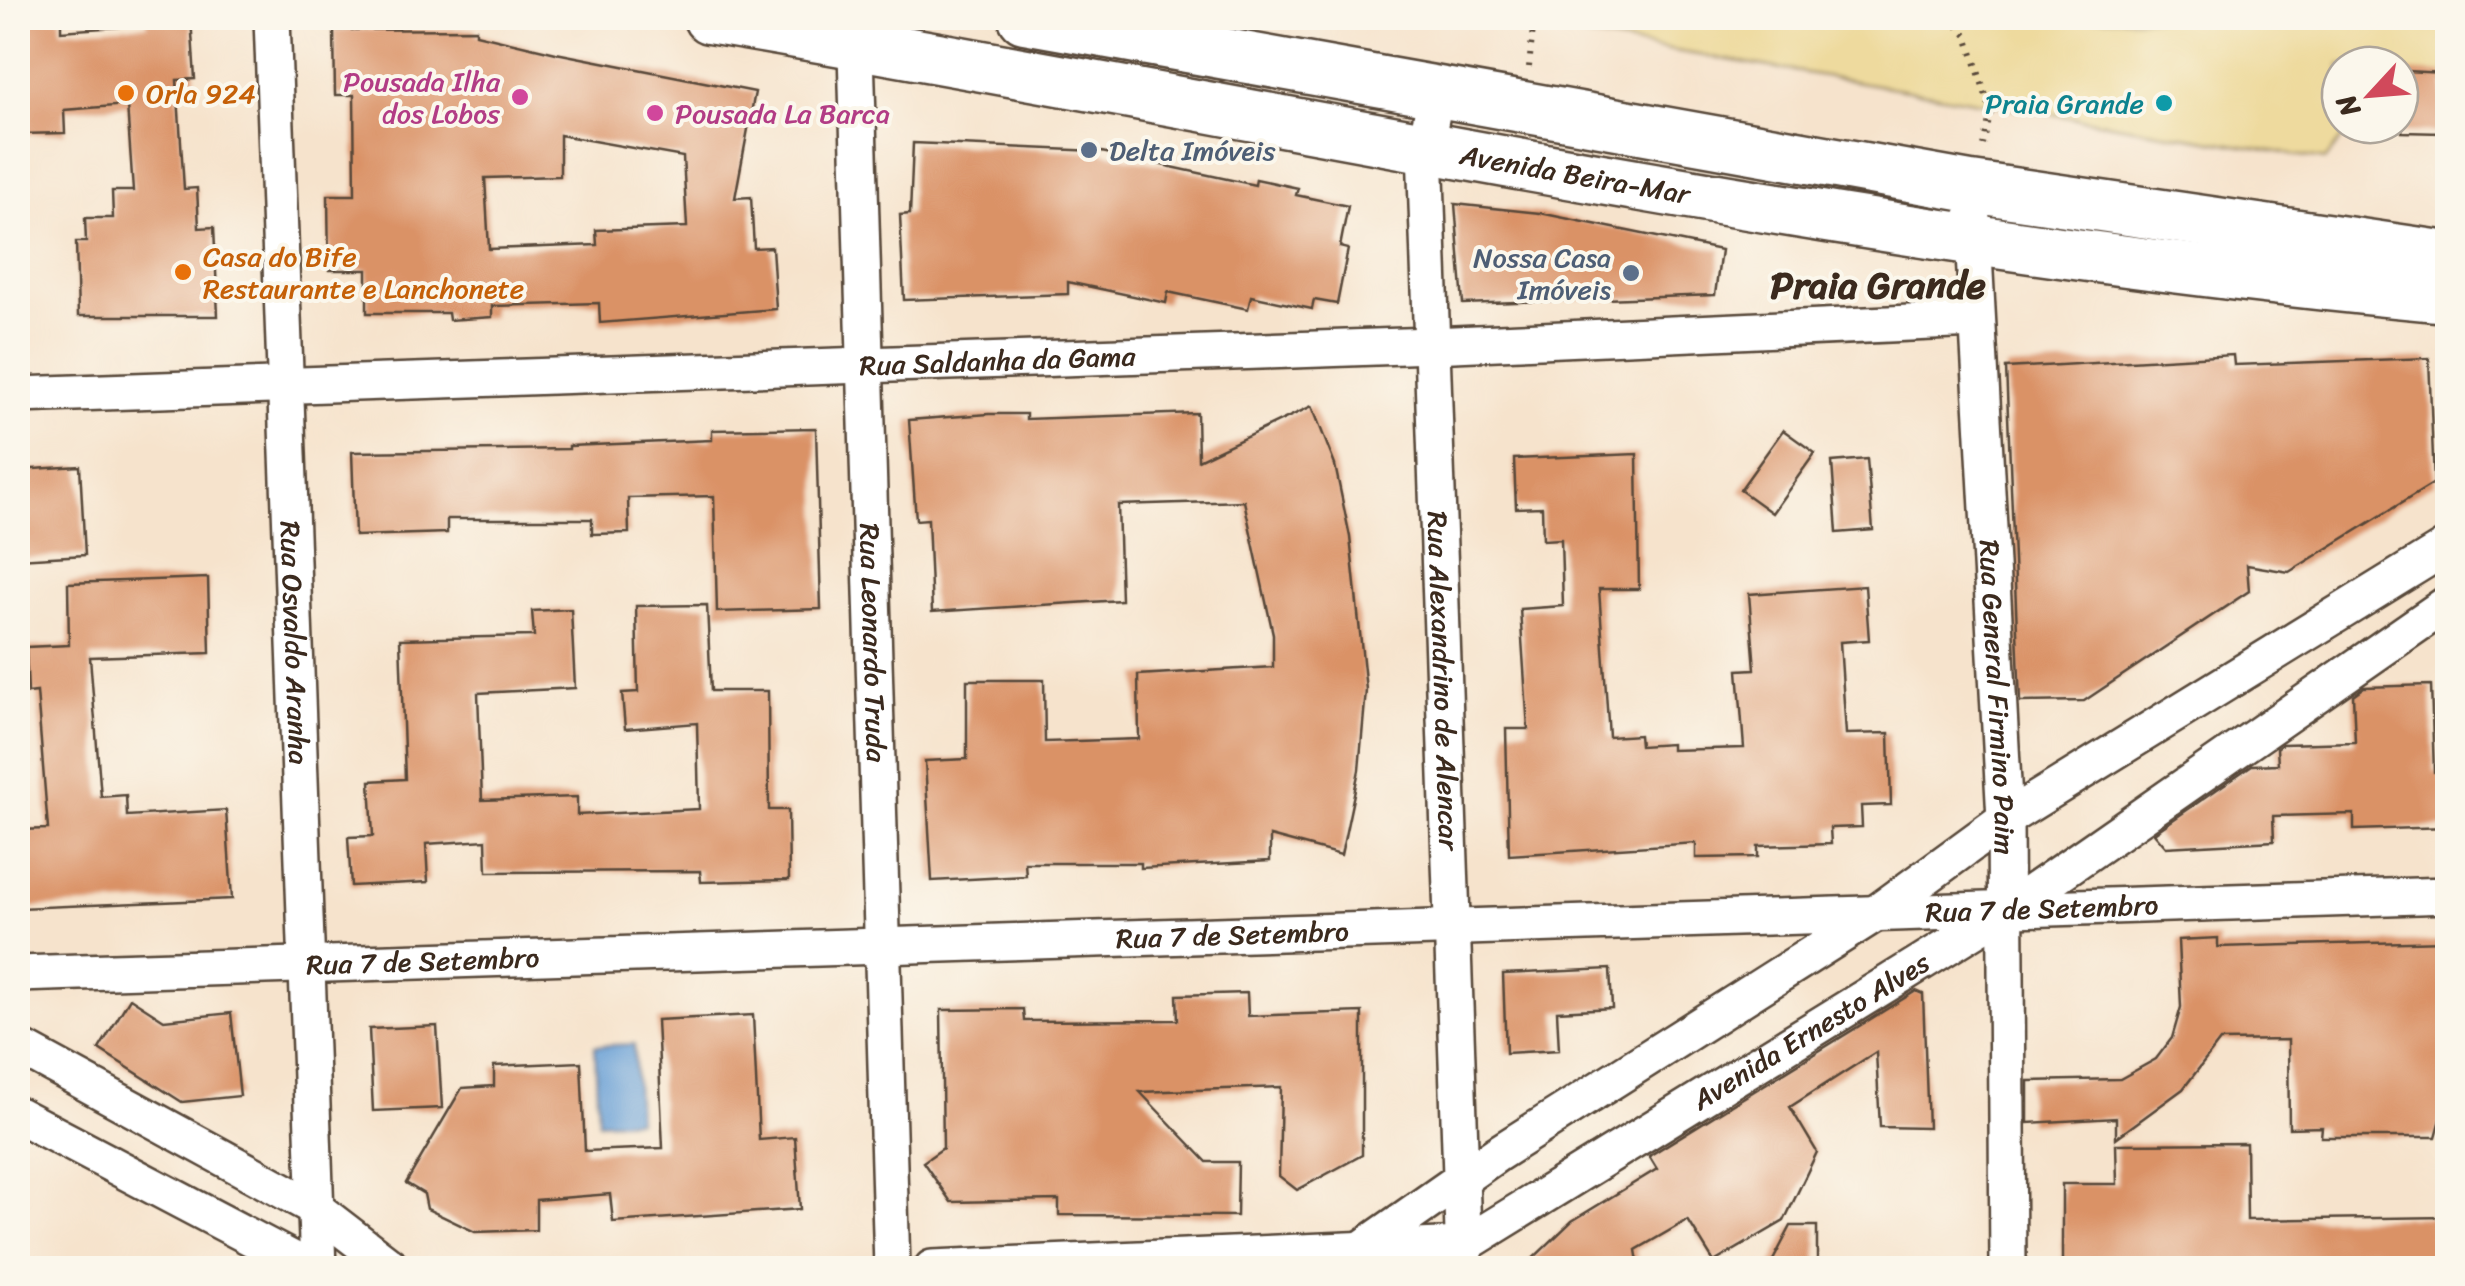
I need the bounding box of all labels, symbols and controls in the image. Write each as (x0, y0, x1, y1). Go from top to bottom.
north arrow (2320, 45, 2420, 145)
place label: Pousada Ilha dos Lobos (343, 57, 501, 138)
place label: Orla 924 (146, 69, 256, 118)
place label: Praia Grande (1985, 79, 2144, 128)
marker: Orla 924 (115, 82, 137, 104)
marker: Pousada Ilha dos Lobos (509, 86, 531, 108)
text: N (2321, 86, 2375, 126)
place label: Pousada La Barca (675, 89, 890, 138)
marker: Praia Grande (2153, 92, 2175, 114)
marker: Pousada La Barca (644, 102, 666, 124)
place label: Delta Imóveis (1109, 126, 1276, 175)
street label: Avenida Beira-Mar (1455, 129, 1695, 219)
marker: Delta Imóveis (1078, 139, 1100, 161)
place label: Casa do Bife Restaurante e Lanchonete (203, 232, 524, 313)
place label: Nossa Casa Imóveis (1473, 233, 1612, 314)
district label: Praia Grande (1770, 252, 1986, 319)
marker: Casa do Bife Restaurante e Lanchonete (172, 261, 194, 283)
marker: Nossa Casa Imóveis (1620, 262, 1642, 284)
street label: Rua Saldanha da Gama (858, 331, 1137, 390)
street label: Rua Alexandrino de Alencar (1413, 510, 1474, 852)
street label: Rua Osvaldo Aranha (266, 520, 324, 765)
street label: Rua Leonardo Truda (845, 523, 902, 764)
street label: Rua General Firmino Paim (1965, 538, 2030, 855)
street label: Rua 7 de Setembro (1925, 880, 2159, 936)
street label: Rua 7 de Setembro (1115, 906, 1350, 963)
street label: Rua 7 de Setembro (306, 933, 540, 989)
street label: Avenida Ernesto Alves (1681, 938, 1940, 1124)

